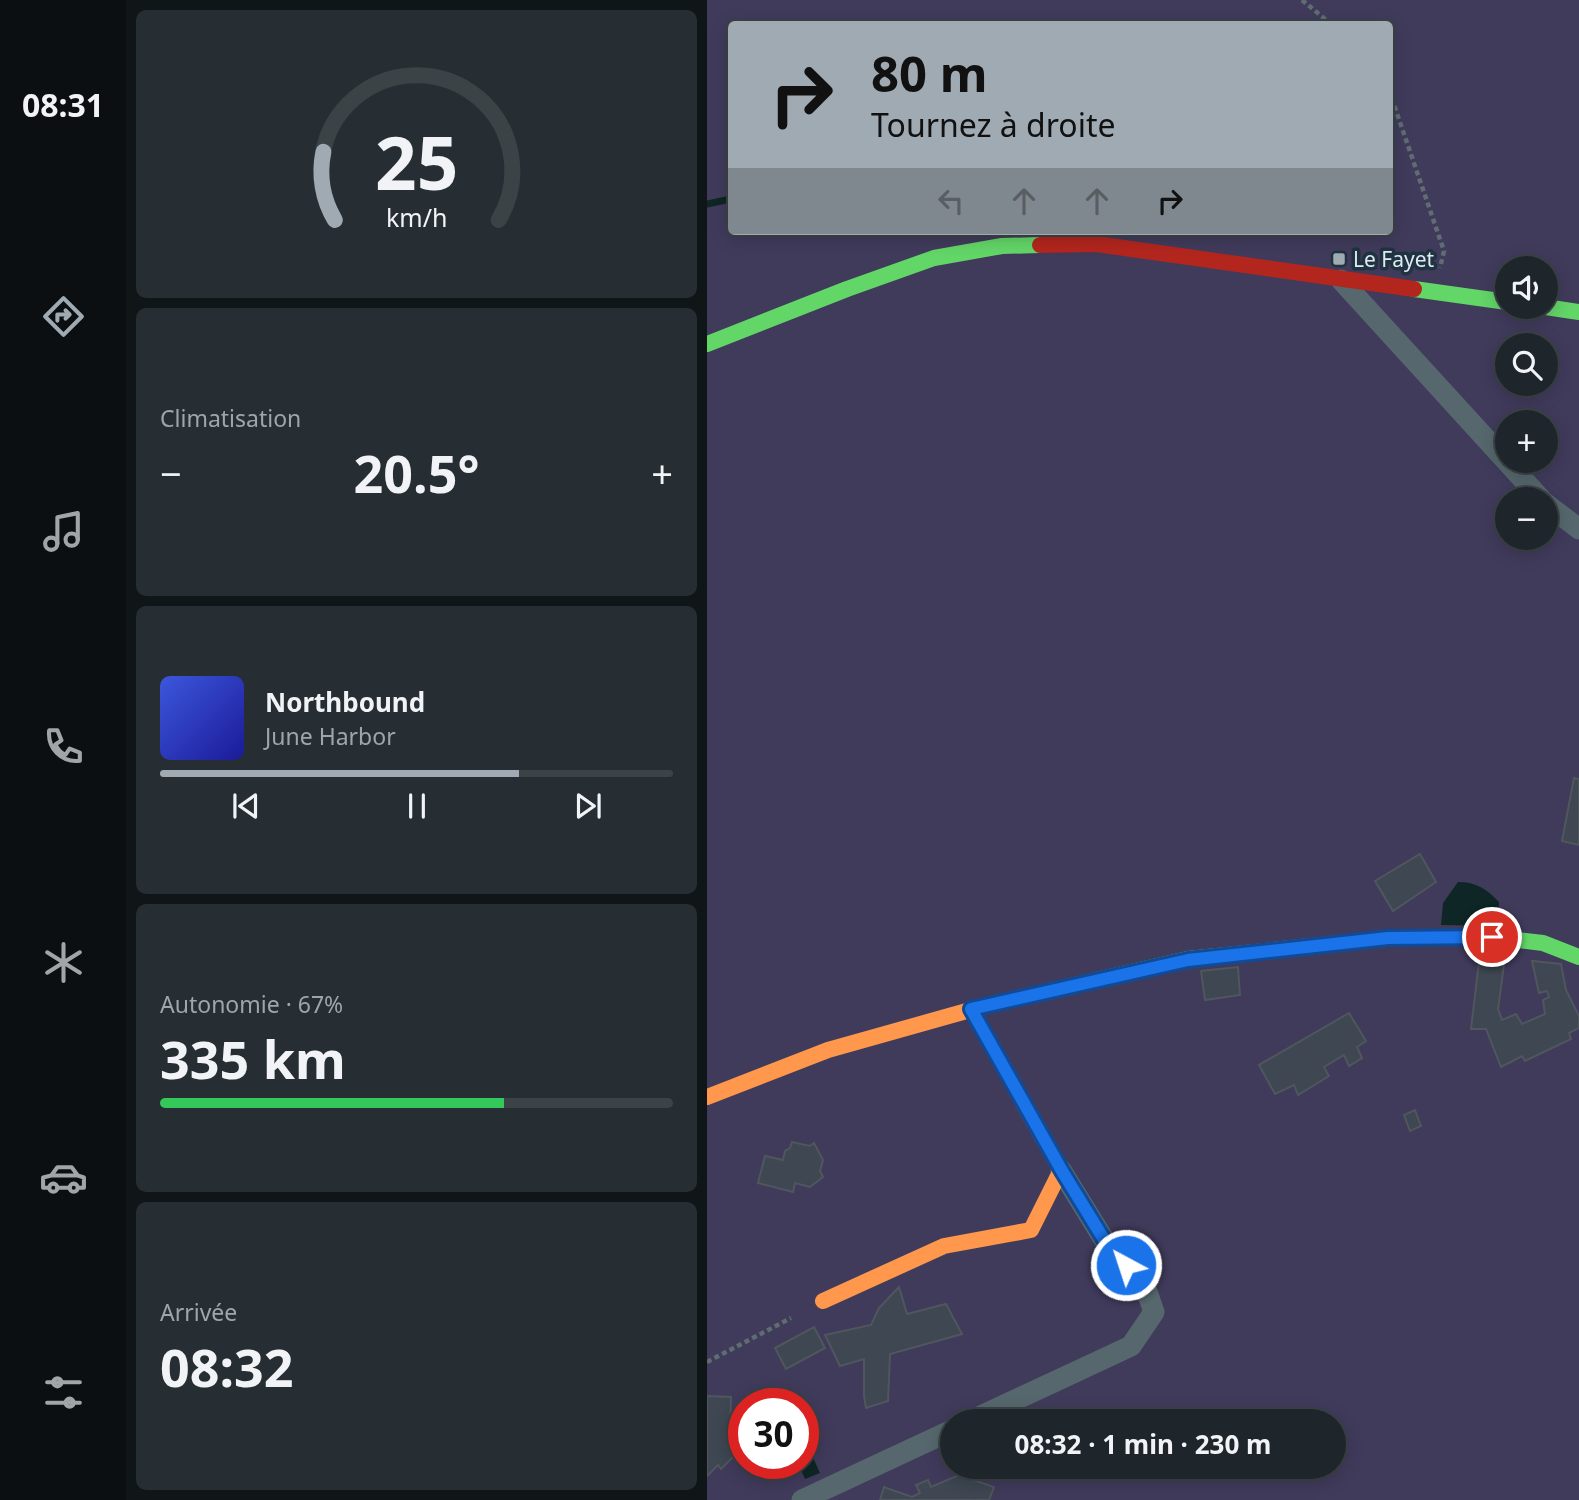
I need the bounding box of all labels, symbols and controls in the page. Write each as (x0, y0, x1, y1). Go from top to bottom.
text: 80 m (871, 40, 988, 106)
icon: right (756, 49, 847, 140)
text: 08:31 (22, 83, 104, 126)
text: Tournez à droite (871, 103, 1116, 146)
text: 25 (375, 112, 458, 211)
icon: left (932, 182, 970, 220)
icon: ahead (1005, 182, 1043, 220)
icon: ahead (1078, 182, 1116, 220)
icon: right (1151, 182, 1189, 220)
text: km/h (386, 200, 447, 234)
place label: Le Fayet (1353, 245, 1435, 273)
marker: Le Fayet (1331, 251, 1347, 267)
map controls (1495, 256, 1558, 550)
button: sound (1495, 256, 1558, 319)
icon: directions (39, 292, 88, 341)
button: search (1495, 333, 1558, 396)
text: Climatisation (160, 402, 301, 434)
button: + (1495, 410, 1558, 473)
text: 20.5° (354, 437, 479, 508)
text: − (160, 447, 182, 499)
text: + (651, 447, 673, 499)
button: − (1495, 487, 1558, 550)
icon: music (39, 507, 88, 556)
text: Northbound (265, 684, 425, 720)
text: June Harbor (265, 720, 396, 752)
icon: phone (39, 722, 88, 771)
icon: previous (227, 787, 265, 825)
icon: pause (398, 787, 436, 825)
icon: next (569, 787, 607, 825)
pin (1462, 907, 1522, 967)
icon: arrive (1473, 918, 1511, 956)
icon: climate (39, 938, 88, 987)
text: Autonomie · 67% (160, 988, 343, 1020)
text: 335 km (160, 1023, 346, 1094)
icon: car (39, 1153, 88, 1202)
position arrow (1089, 1228, 1163, 1302)
text: Arrivée (160, 1296, 237, 1328)
text: 08:32 (160, 1331, 294, 1402)
icon: filters (39, 1368, 88, 1417)
speed limit sign: 30 (728, 1388, 819, 1479)
text: 08:32 · 1 min · 230 m (1015, 1426, 1271, 1462)

